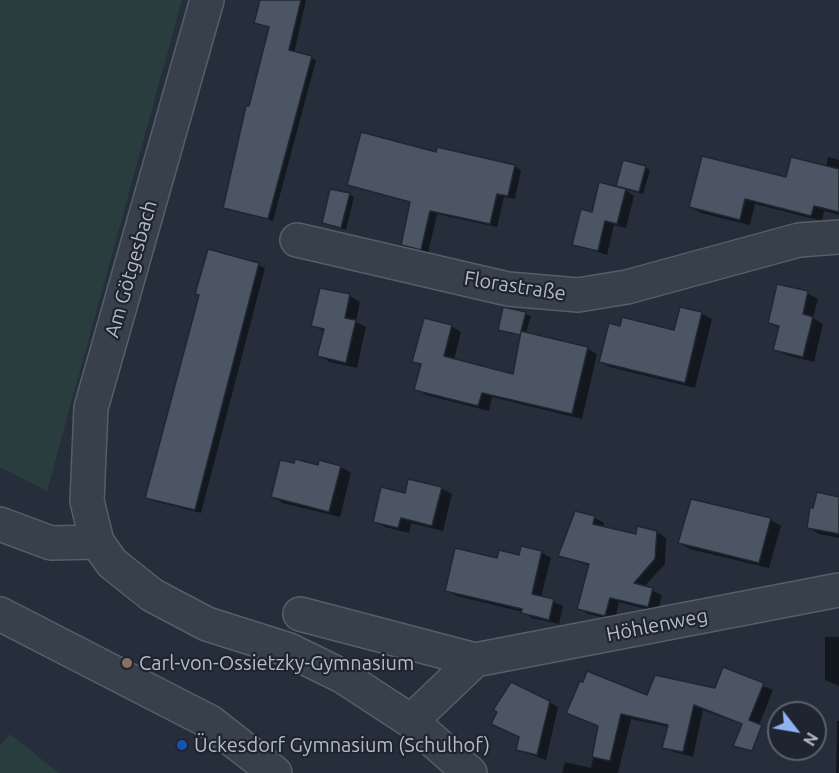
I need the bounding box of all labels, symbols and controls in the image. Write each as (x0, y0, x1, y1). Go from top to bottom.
street label: Am Götgesbach (100, 198, 162, 340)
street label: Florastraße (462, 266, 568, 306)
street label: Höhlenweg (604, 603, 710, 647)
place label: Carl-von-Ossietzky-Gymnasium (139, 651, 414, 675)
marker: Carl-von-Ossietzky-Gymnasium (120, 656, 134, 670)
north arrow (767, 701, 827, 761)
text: N (800, 729, 822, 749)
place label: Ückesdorf Gymnasium (Schulhof) (194, 733, 490, 757)
marker: Ückesdorf Gymnasium (Schulhof) (175, 738, 189, 752)

